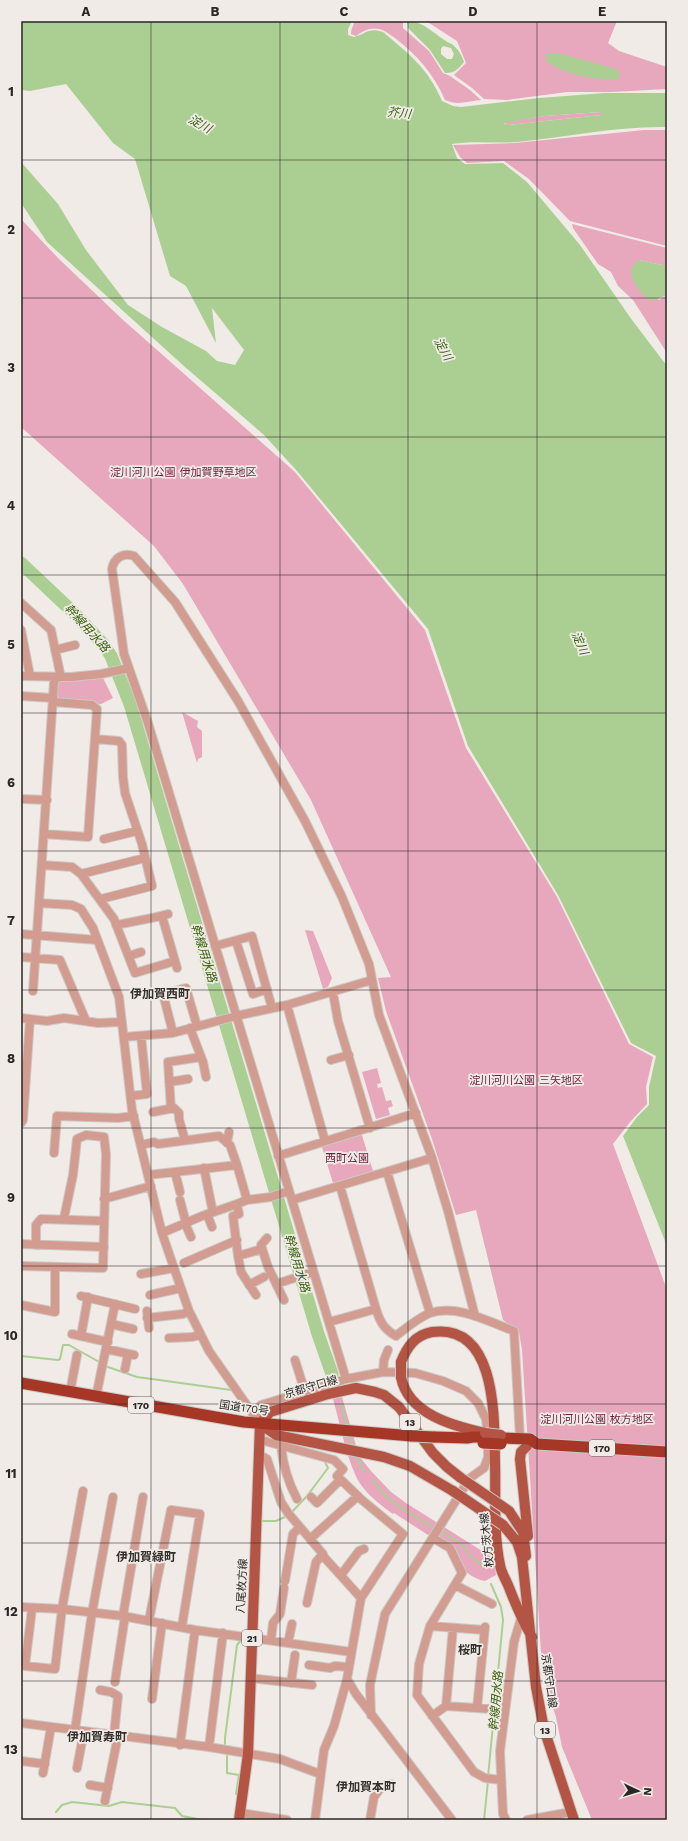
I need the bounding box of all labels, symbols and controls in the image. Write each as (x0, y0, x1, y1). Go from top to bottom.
text: A (82, 4, 91, 19)
text: B (211, 4, 220, 19)
text: C (340, 4, 349, 19)
text: D (468, 4, 478, 19)
text: E (598, 4, 606, 19)
text: 1 (8, 84, 14, 99)
water label: 芥川 (386, 105, 414, 121)
water label: 淀川 (186, 112, 216, 137)
text: 2 (7, 222, 15, 237)
water label: 淀川 (431, 335, 456, 365)
text: 3 (7, 360, 15, 375)
park label: 淀川河川公園 伊加賀野草地区 (110, 466, 256, 479)
text: 4 (7, 498, 16, 513)
water label: 幹線用水路 (62, 601, 113, 656)
water label: 淀川 (569, 629, 592, 659)
text: 5 (7, 637, 15, 652)
text: 6 (7, 775, 15, 790)
text: 7 (7, 913, 15, 928)
water label: 幹線用水路 (189, 922, 220, 985)
district label: 伊加賀西町 (130, 987, 190, 1001)
text: 8 (7, 1051, 15, 1066)
park label: 淀川河川公園 三矢地区 (469, 1074, 583, 1087)
park label: 西町公園 (325, 1152, 369, 1165)
text: 9 (7, 1190, 15, 1205)
water label: 幹線用水路 (282, 1232, 313, 1295)
text: 10 (4, 1328, 18, 1343)
street label: 京都守口線 (283, 1373, 339, 1401)
road number: 170 (128, 1397, 154, 1413)
street label: 国道170号 (218, 1398, 270, 1418)
park label: 淀川河川公園 枚方地区 (540, 1413, 654, 1426)
road number: 13 (400, 1414, 420, 1430)
road number: 170 (589, 1440, 615, 1456)
text: 11 (5, 1466, 17, 1481)
street label: 枚方茨木線 (478, 1512, 496, 1568)
district label: 伊加賀緑町 (116, 1550, 176, 1564)
street label: 八尾枚方線 (234, 1558, 250, 1614)
text: 12 (4, 1604, 18, 1619)
road number: 21 (242, 1630, 262, 1646)
district label: 桜町 (458, 1643, 482, 1657)
street label: 京都守口線 (539, 1653, 559, 1709)
water label: 幹線用水路 (486, 1670, 506, 1732)
road number: 13 (535, 1722, 555, 1738)
district label: 伊加賀寿町 (67, 1730, 127, 1744)
text: 13 (4, 1742, 18, 1757)
north arrow (618, 1771, 658, 1811)
district label: 伊加賀本町 (336, 1780, 396, 1794)
text: N (641, 1787, 654, 1796)

